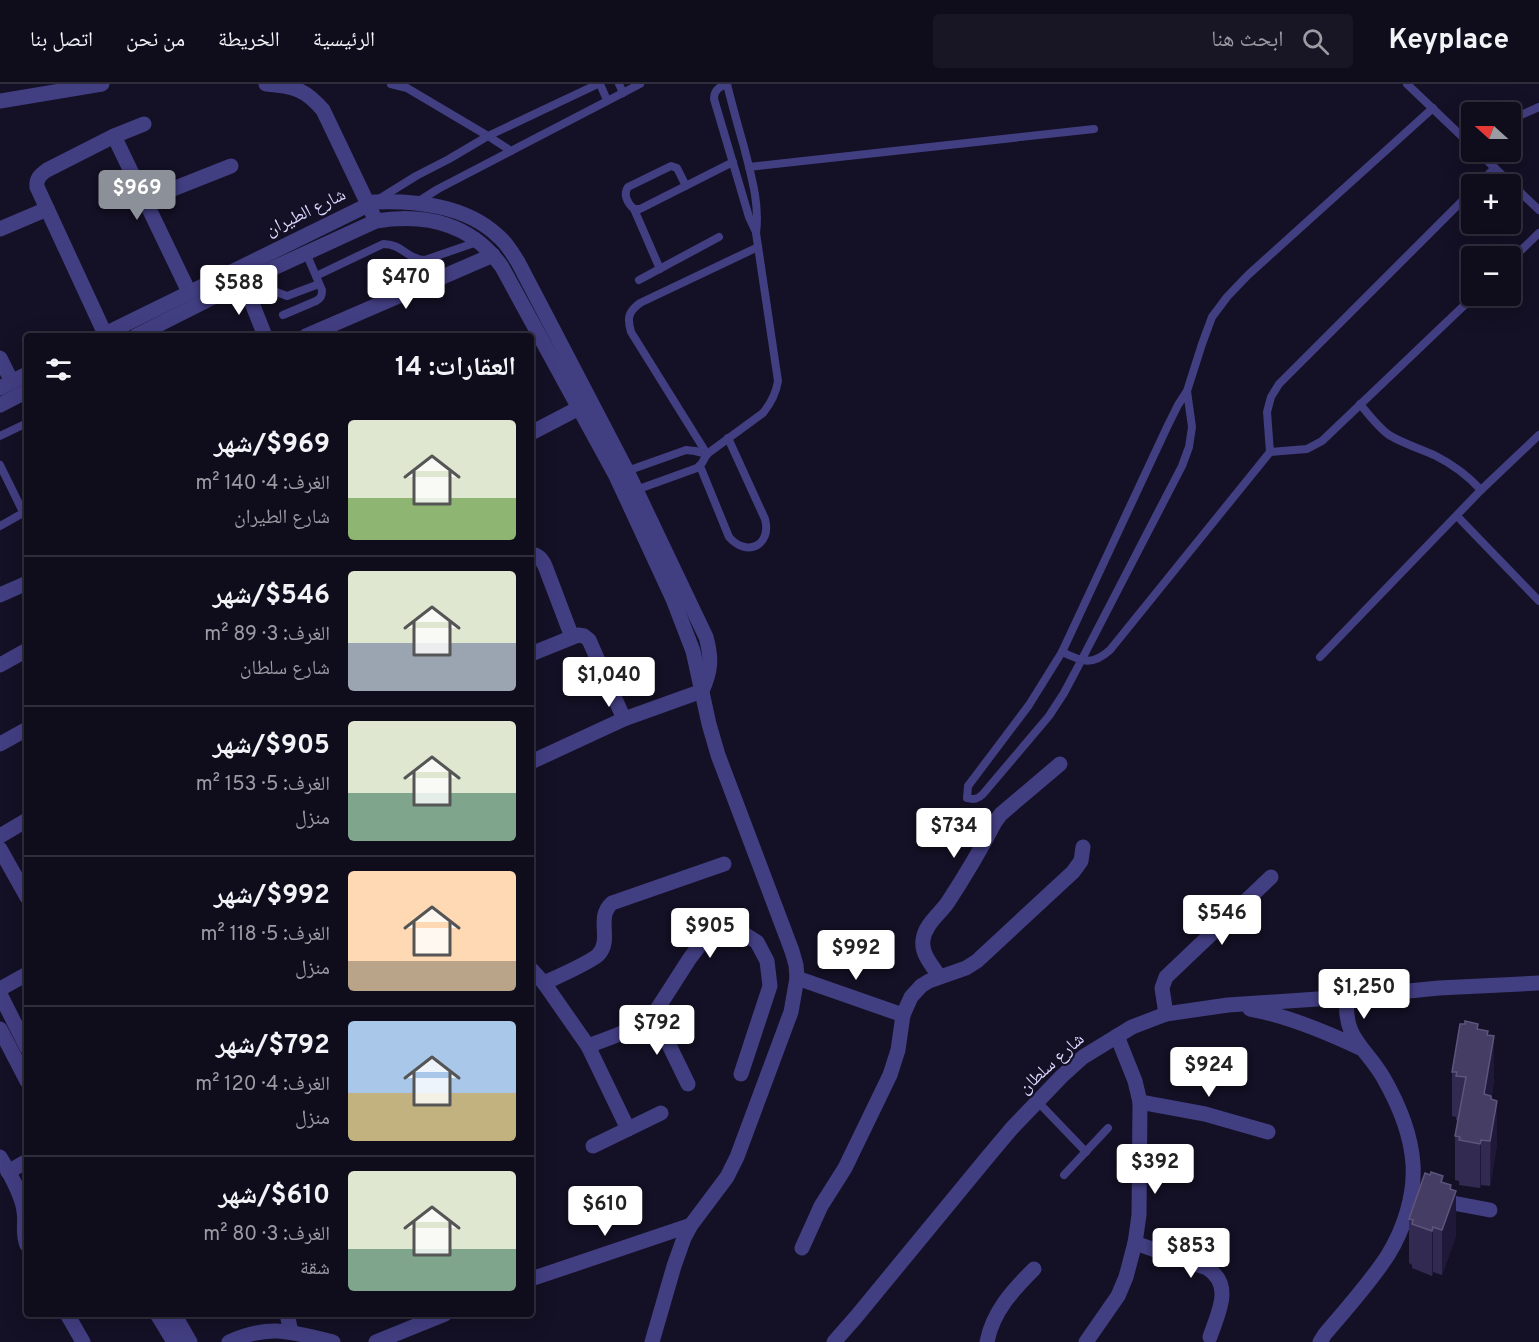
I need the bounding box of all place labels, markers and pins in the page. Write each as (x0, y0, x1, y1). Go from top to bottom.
pin: $969 (101, 170, 173, 221)
pin: $470 (370, 259, 442, 310)
pin: $588 (203, 265, 275, 316)
pin: $1,040 (560, 657, 658, 708)
pin: $734 (918, 808, 990, 859)
pin: $546 (1186, 895, 1258, 946)
pin: $905 (674, 908, 746, 959)
pin: $992 (820, 930, 892, 981)
pin: $1,250 (1315, 969, 1413, 1020)
pin: $792 (621, 1005, 693, 1056)
pin: $924 (1173, 1047, 1245, 1098)
pin: $392 (1119, 1144, 1191, 1195)
pin: $610 (569, 1186, 641, 1237)
pin: $853 (1155, 1228, 1227, 1279)

